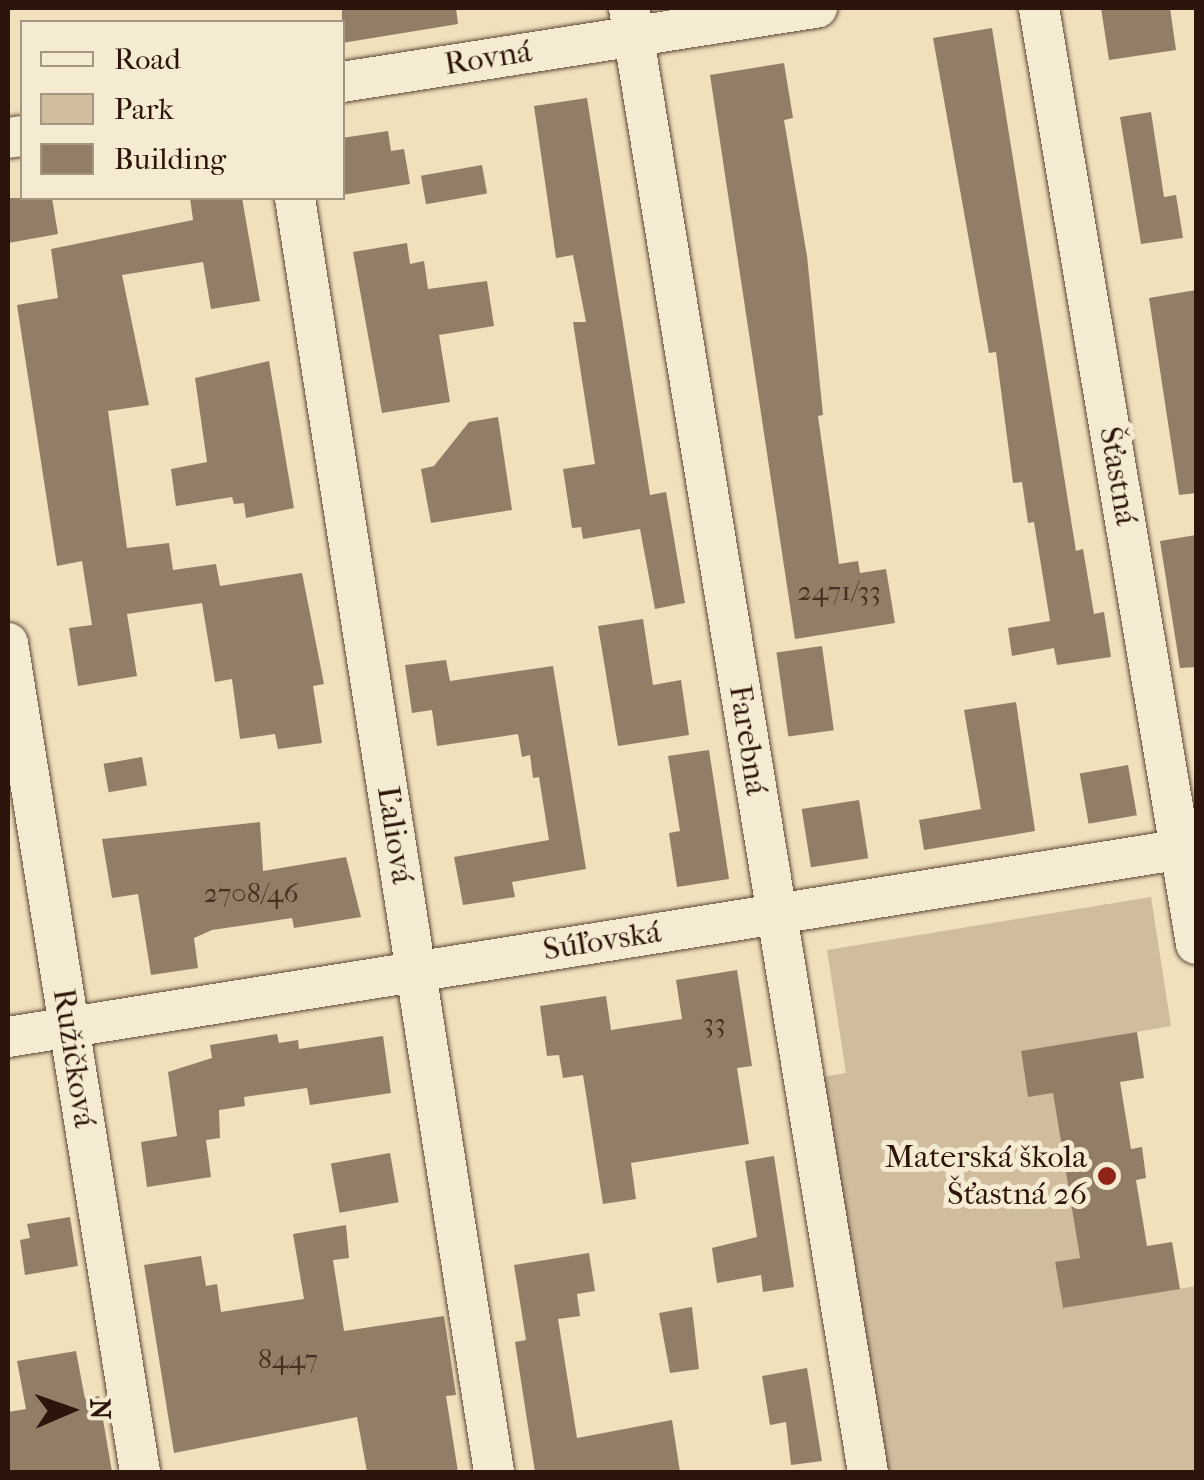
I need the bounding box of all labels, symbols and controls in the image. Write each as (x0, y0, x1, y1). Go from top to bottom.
legend (20, 20, 345, 200)
street label: Rovná (442, 32, 534, 84)
text: Road (114, 42, 181, 77)
text: Park (114, 92, 174, 127)
text: Building (114, 142, 226, 177)
street label: Šťastná (1090, 424, 1146, 528)
house number: 2471/33 (797, 574, 881, 608)
street label: Farebná (720, 682, 776, 798)
street label: Ľaliová (368, 783, 422, 887)
house number: 2708/46 (203, 876, 299, 910)
street label: Súľovská (540, 913, 664, 969)
street label: Ružičková (44, 986, 104, 1130)
house number: 33 (703, 1006, 725, 1040)
place label: Materská škola Šťastná 26 (885, 1139, 1087, 1214)
marker: Materská škola Šťastná 26 (1096, 1165, 1118, 1187)
house number: 8447 (258, 1342, 318, 1376)
north arrow (20, 1360, 120, 1460)
text: N (84, 1398, 117, 1420)

